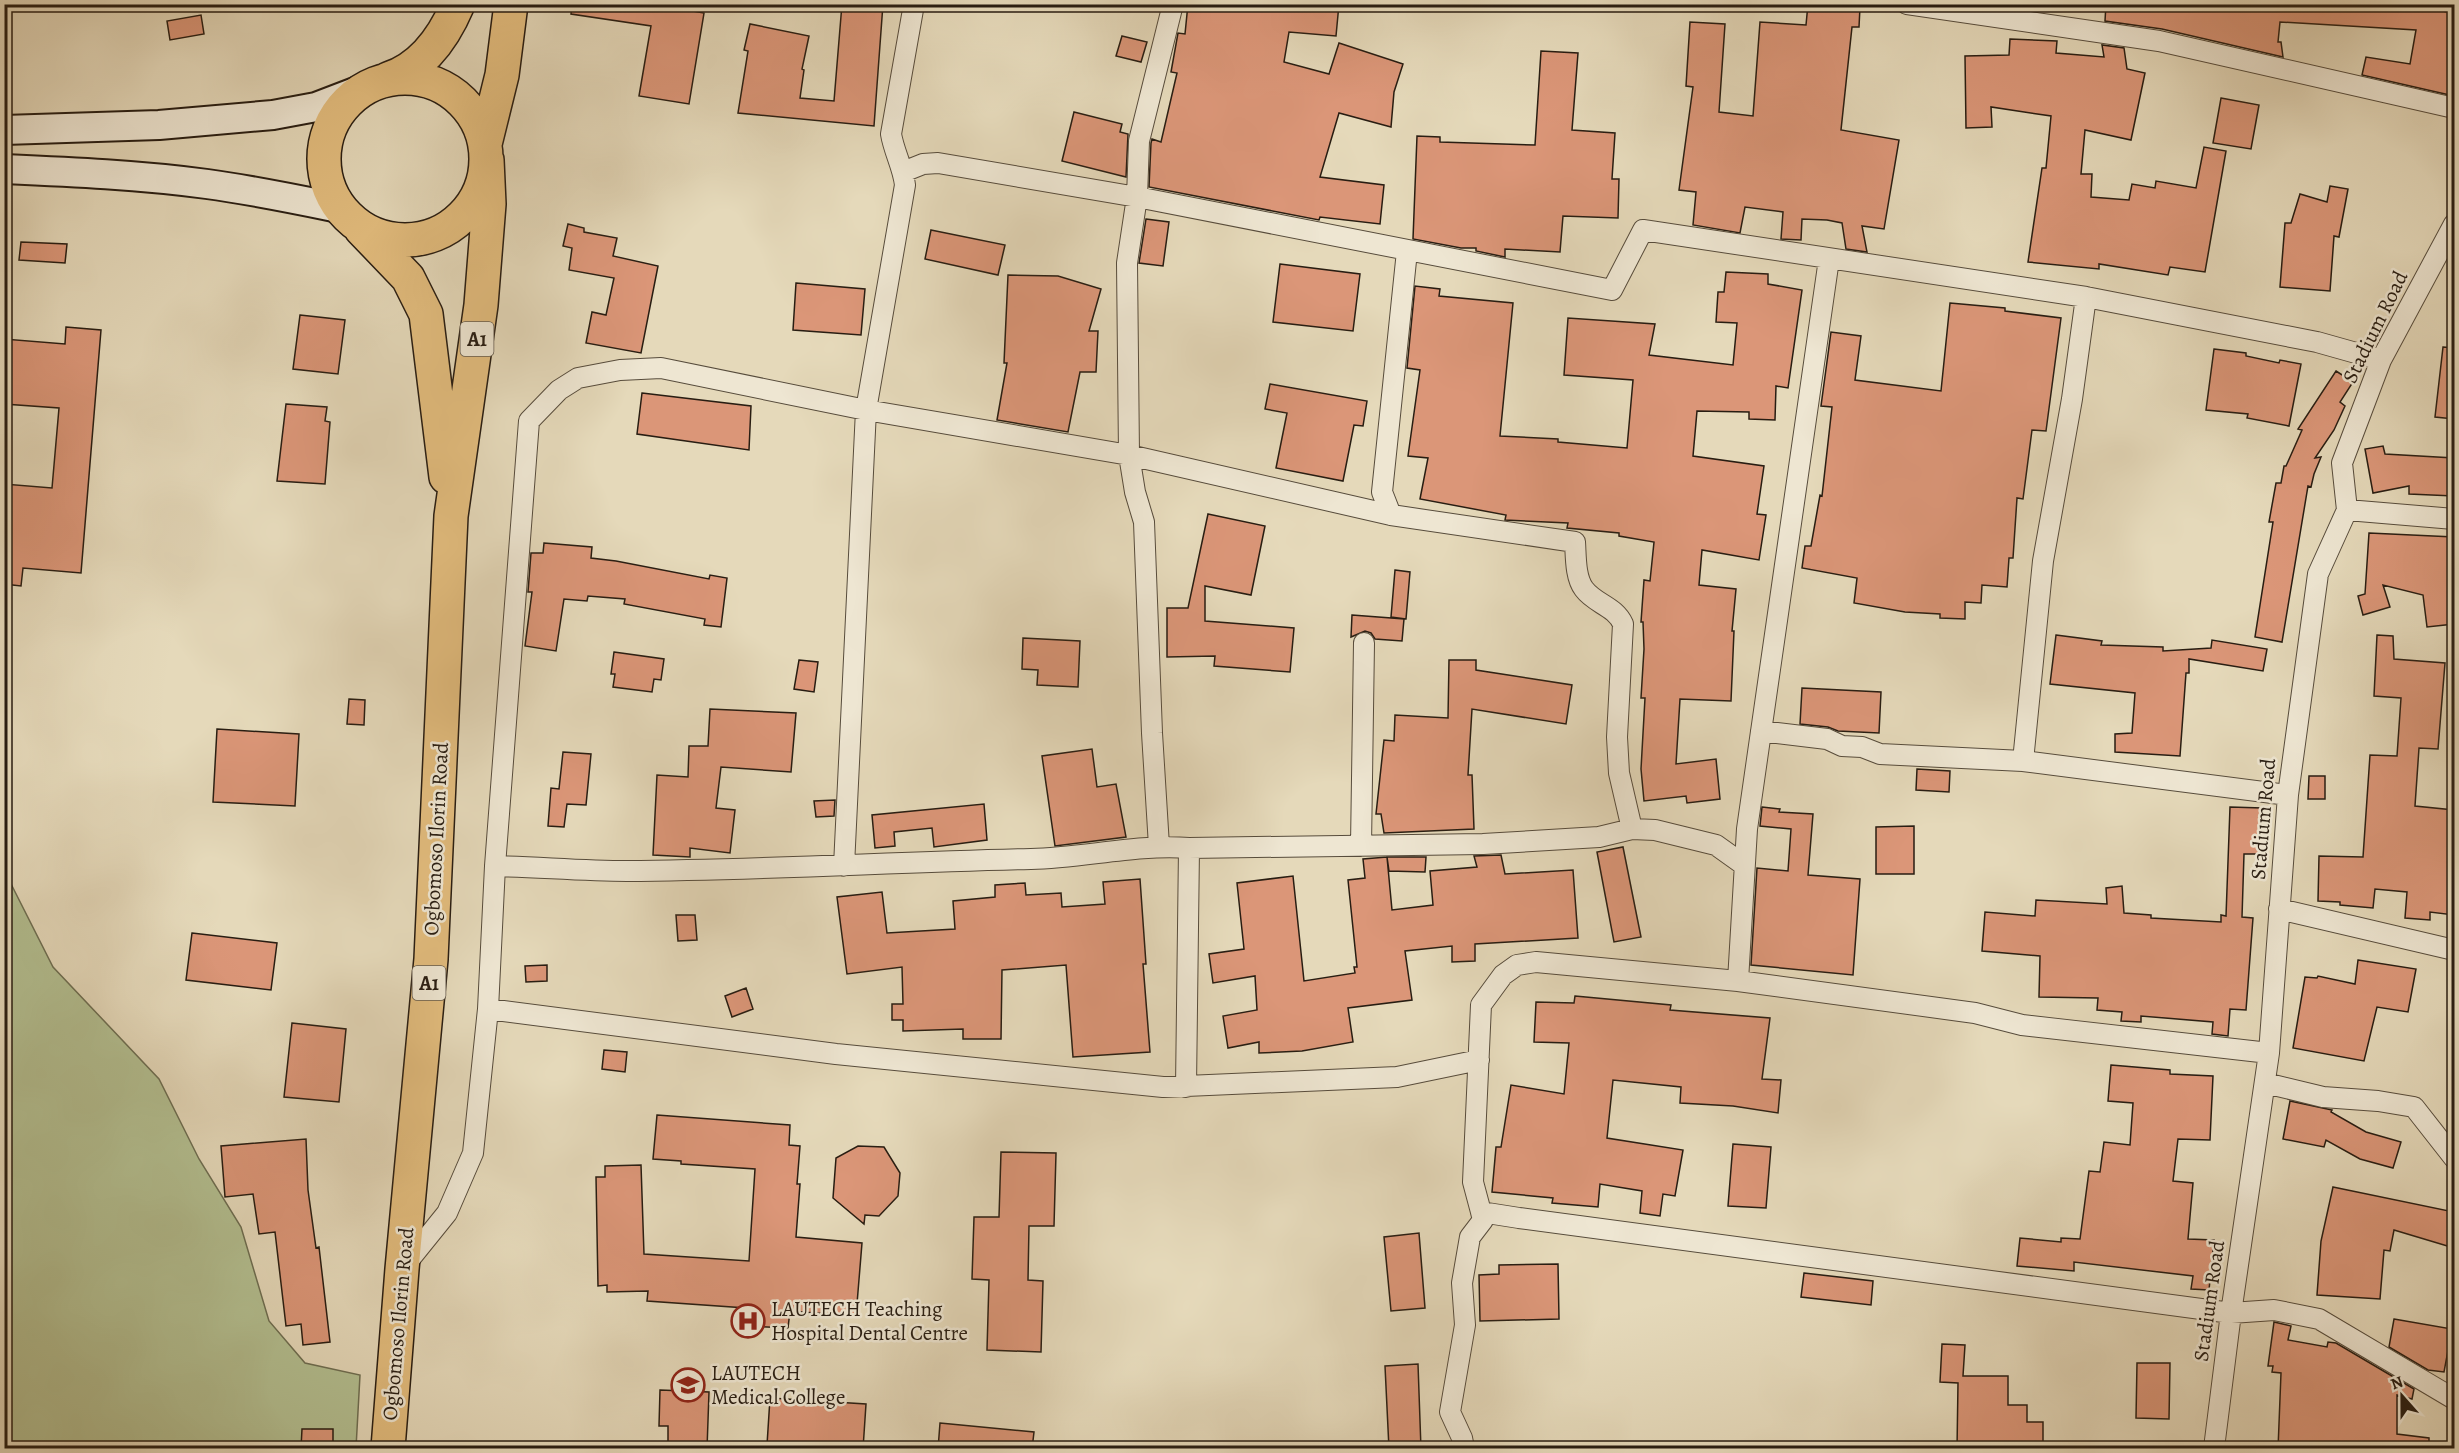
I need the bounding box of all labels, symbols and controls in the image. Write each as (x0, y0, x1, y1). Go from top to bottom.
street label: Stadium Road (2336, 265, 2415, 388)
road number: A1 (460, 322, 494, 356)
street label: Ogbomoso Ilorin Road (417, 741, 455, 936)
street label: Stadium Road (2244, 756, 2282, 881)
road number: A1 (412, 966, 446, 1000)
street label: Ogbomoso Ilorin Road (376, 1226, 420, 1422)
street label: Stadium Road (2187, 1238, 2231, 1363)
place label: LAUTECH Teaching Hospital Dental Centre (771, 1295, 968, 1347)
hospital icon: LAUTECH Teaching Hospital Dental Centre (730, 1303, 766, 1339)
place label: LAUTECH Medical College (711, 1359, 845, 1411)
north arrow (2372, 1366, 2432, 1426)
school or university icon: LAUTECH Medical College (670, 1367, 706, 1403)
text: N (2388, 1370, 2407, 1395)

